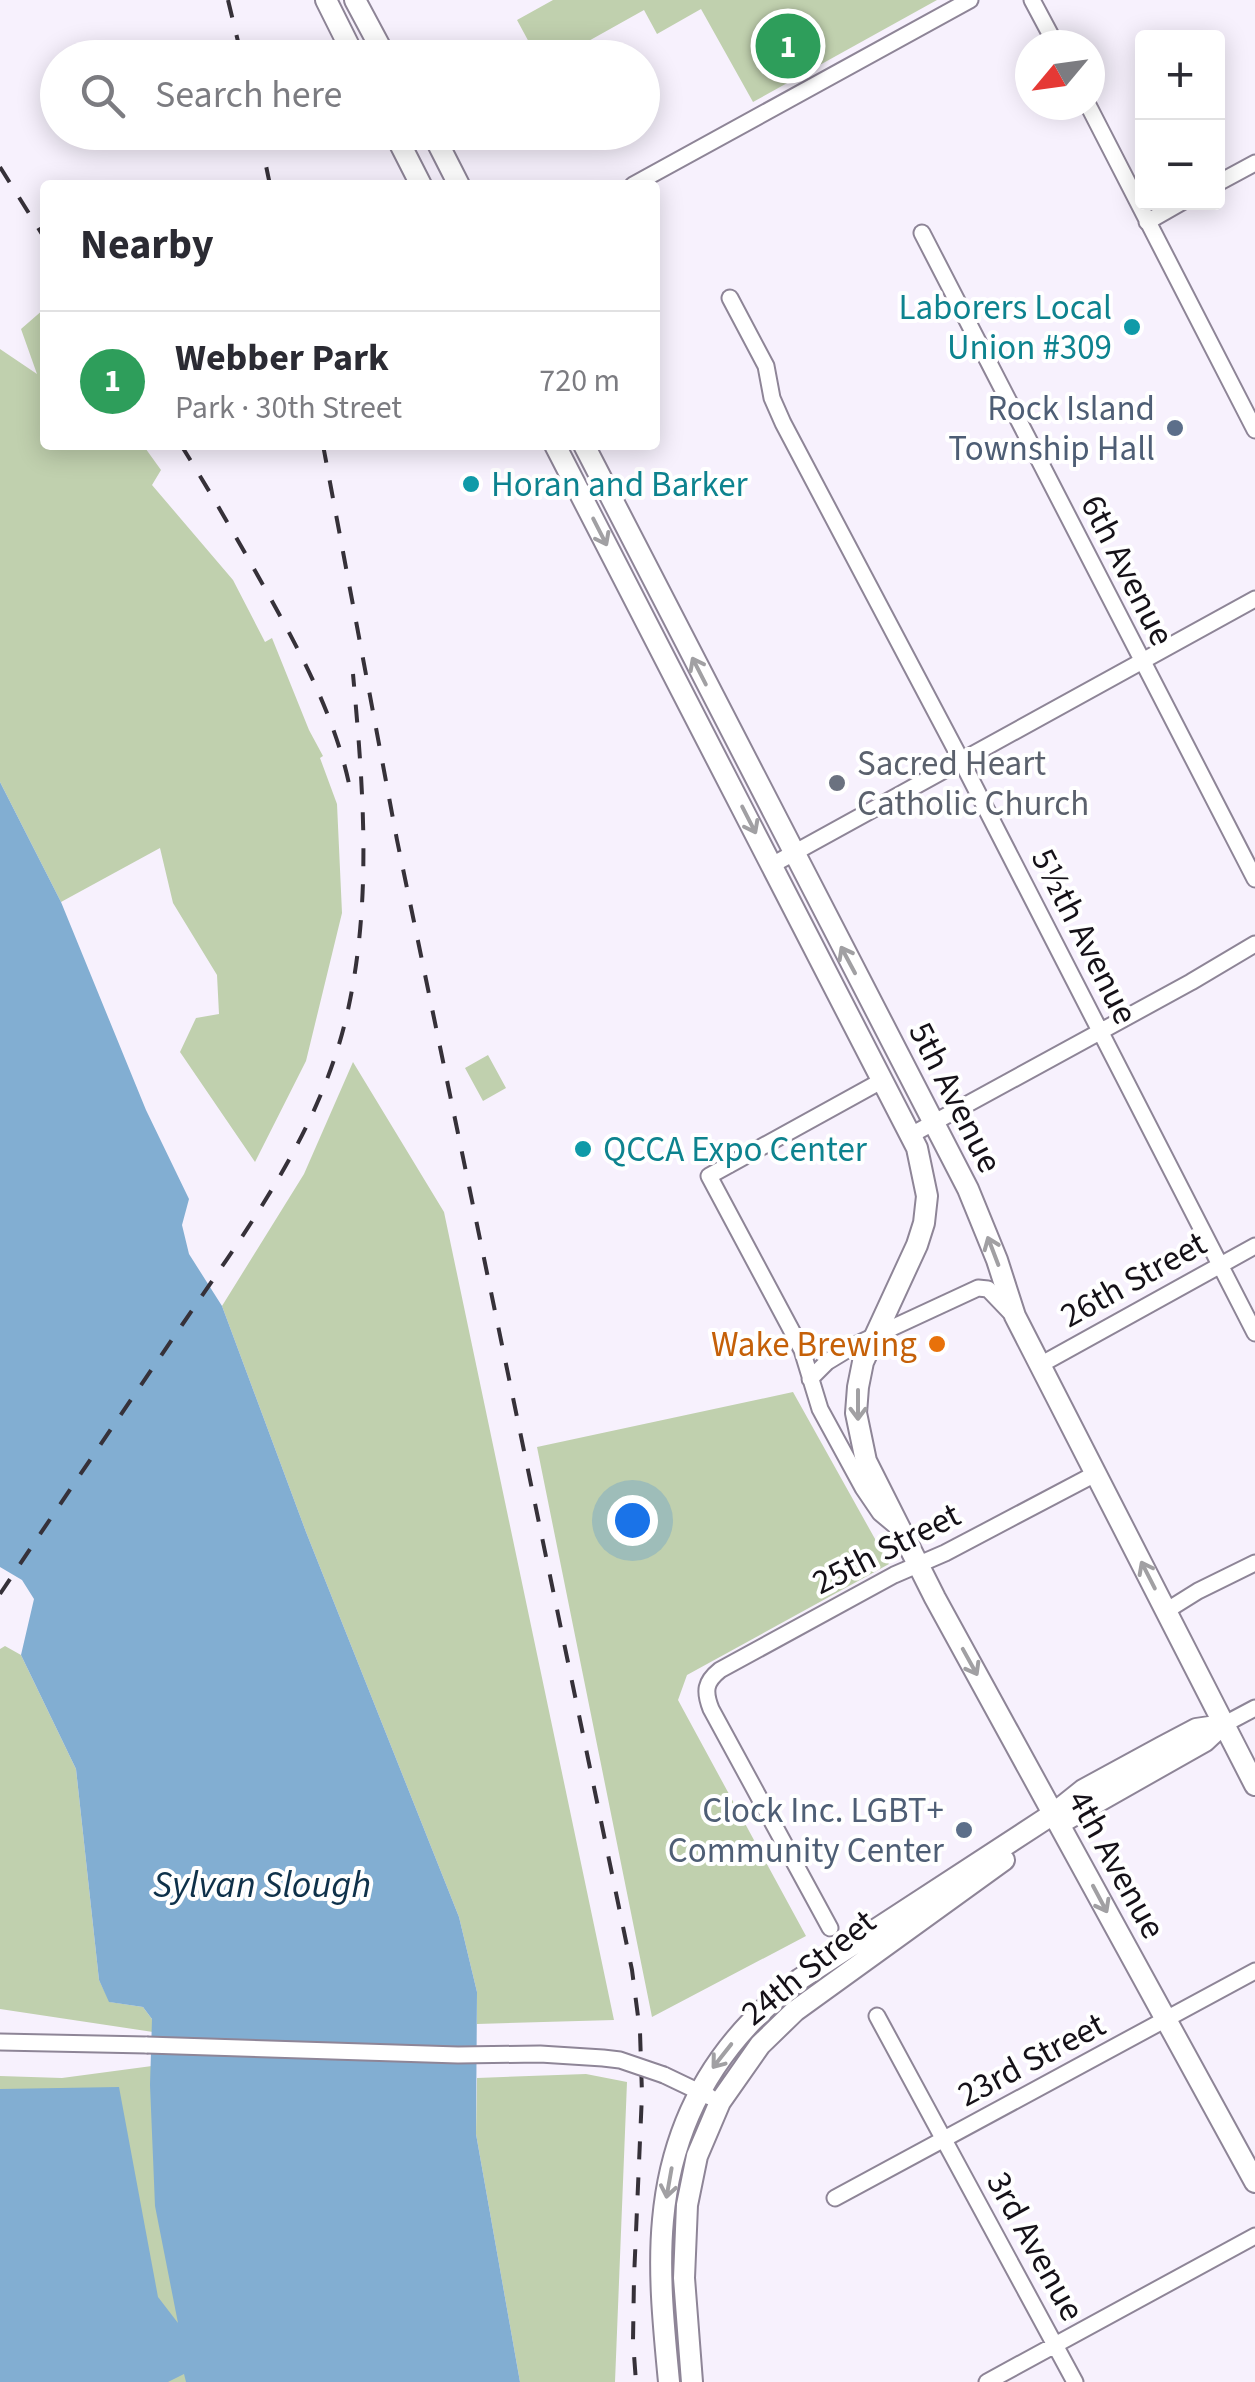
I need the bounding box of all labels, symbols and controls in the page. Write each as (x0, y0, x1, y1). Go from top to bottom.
pin: 1 (756, 8, 820, 84)
north arrow (1015, 30, 1105, 120)
map controls (1135, 30, 1225, 210)
button: + (1135, 30, 1225, 120)
search box (40, 40, 660, 150)
icon: search (75, 68, 130, 123)
text: Search here (155, 68, 342, 122)
button: − (1135, 120, 1225, 210)
text: Nearby (80, 215, 214, 275)
place label: Laborers Local Union #309 (898, 283, 1112, 373)
marker: Laborers Local Union #309 (1121, 316, 1143, 338)
text: Webber Park (175, 331, 389, 385)
text: 1 (104, 358, 121, 404)
text: 720 m (539, 358, 620, 404)
place label: Rock Island Township Hall (948, 384, 1155, 474)
text: Park · 30th Street (175, 385, 402, 431)
marker: Rock Island Township Hall (1164, 417, 1186, 439)
place label: Horan and Barker (491, 460, 749, 510)
marker: Horan and Barker (460, 473, 482, 495)
street label: 6th Avenue (1068, 486, 1186, 654)
one-way arrow (591, 516, 610, 546)
one-way arrow (689, 657, 708, 687)
place label: Sacred Heart Catholic Church (857, 739, 1089, 829)
marker: Sacred Heart Catholic Church (826, 772, 848, 794)
one-way arrow (740, 805, 759, 835)
street label: 5½th Avenue (1018, 840, 1150, 1033)
one-way arrow (838, 946, 857, 976)
street label: 5th Avenue (896, 1013, 1014, 1181)
place label: QCCA Expo Center (603, 1125, 868, 1175)
marker: QCCA Expo Center (572, 1138, 594, 1160)
street label: 26th Street (1051, 1219, 1216, 1341)
one-way arrow (982, 1236, 1000, 1267)
place label: Wake Brewing (711, 1320, 917, 1370)
marker: Wake Brewing (926, 1333, 948, 1355)
one-way arrow (848, 1388, 868, 1421)
street label: 25th Street (804, 1490, 969, 1608)
your location (607, 1495, 658, 1546)
one-way arrow (1138, 1561, 1157, 1590)
one-way arrow (960, 1646, 980, 1676)
street label: 4th Avenue (1055, 1781, 1178, 1948)
place label: Clock Inc. LGBT+ Community Center (668, 1786, 945, 1876)
marker: Clock Inc. LGBT+ Community Center (953, 1819, 975, 1841)
water label: Sylvan Slough (153, 1858, 371, 1912)
one-way arrow (1091, 1883, 1110, 1913)
street label: 24th Street (731, 1898, 887, 2038)
street label: 23rd Street (949, 2000, 1114, 2120)
one-way arrow (712, 2043, 734, 2069)
street label: 3rd Avenue (974, 2163, 1097, 2330)
one-way arrow (659, 2167, 678, 2199)

